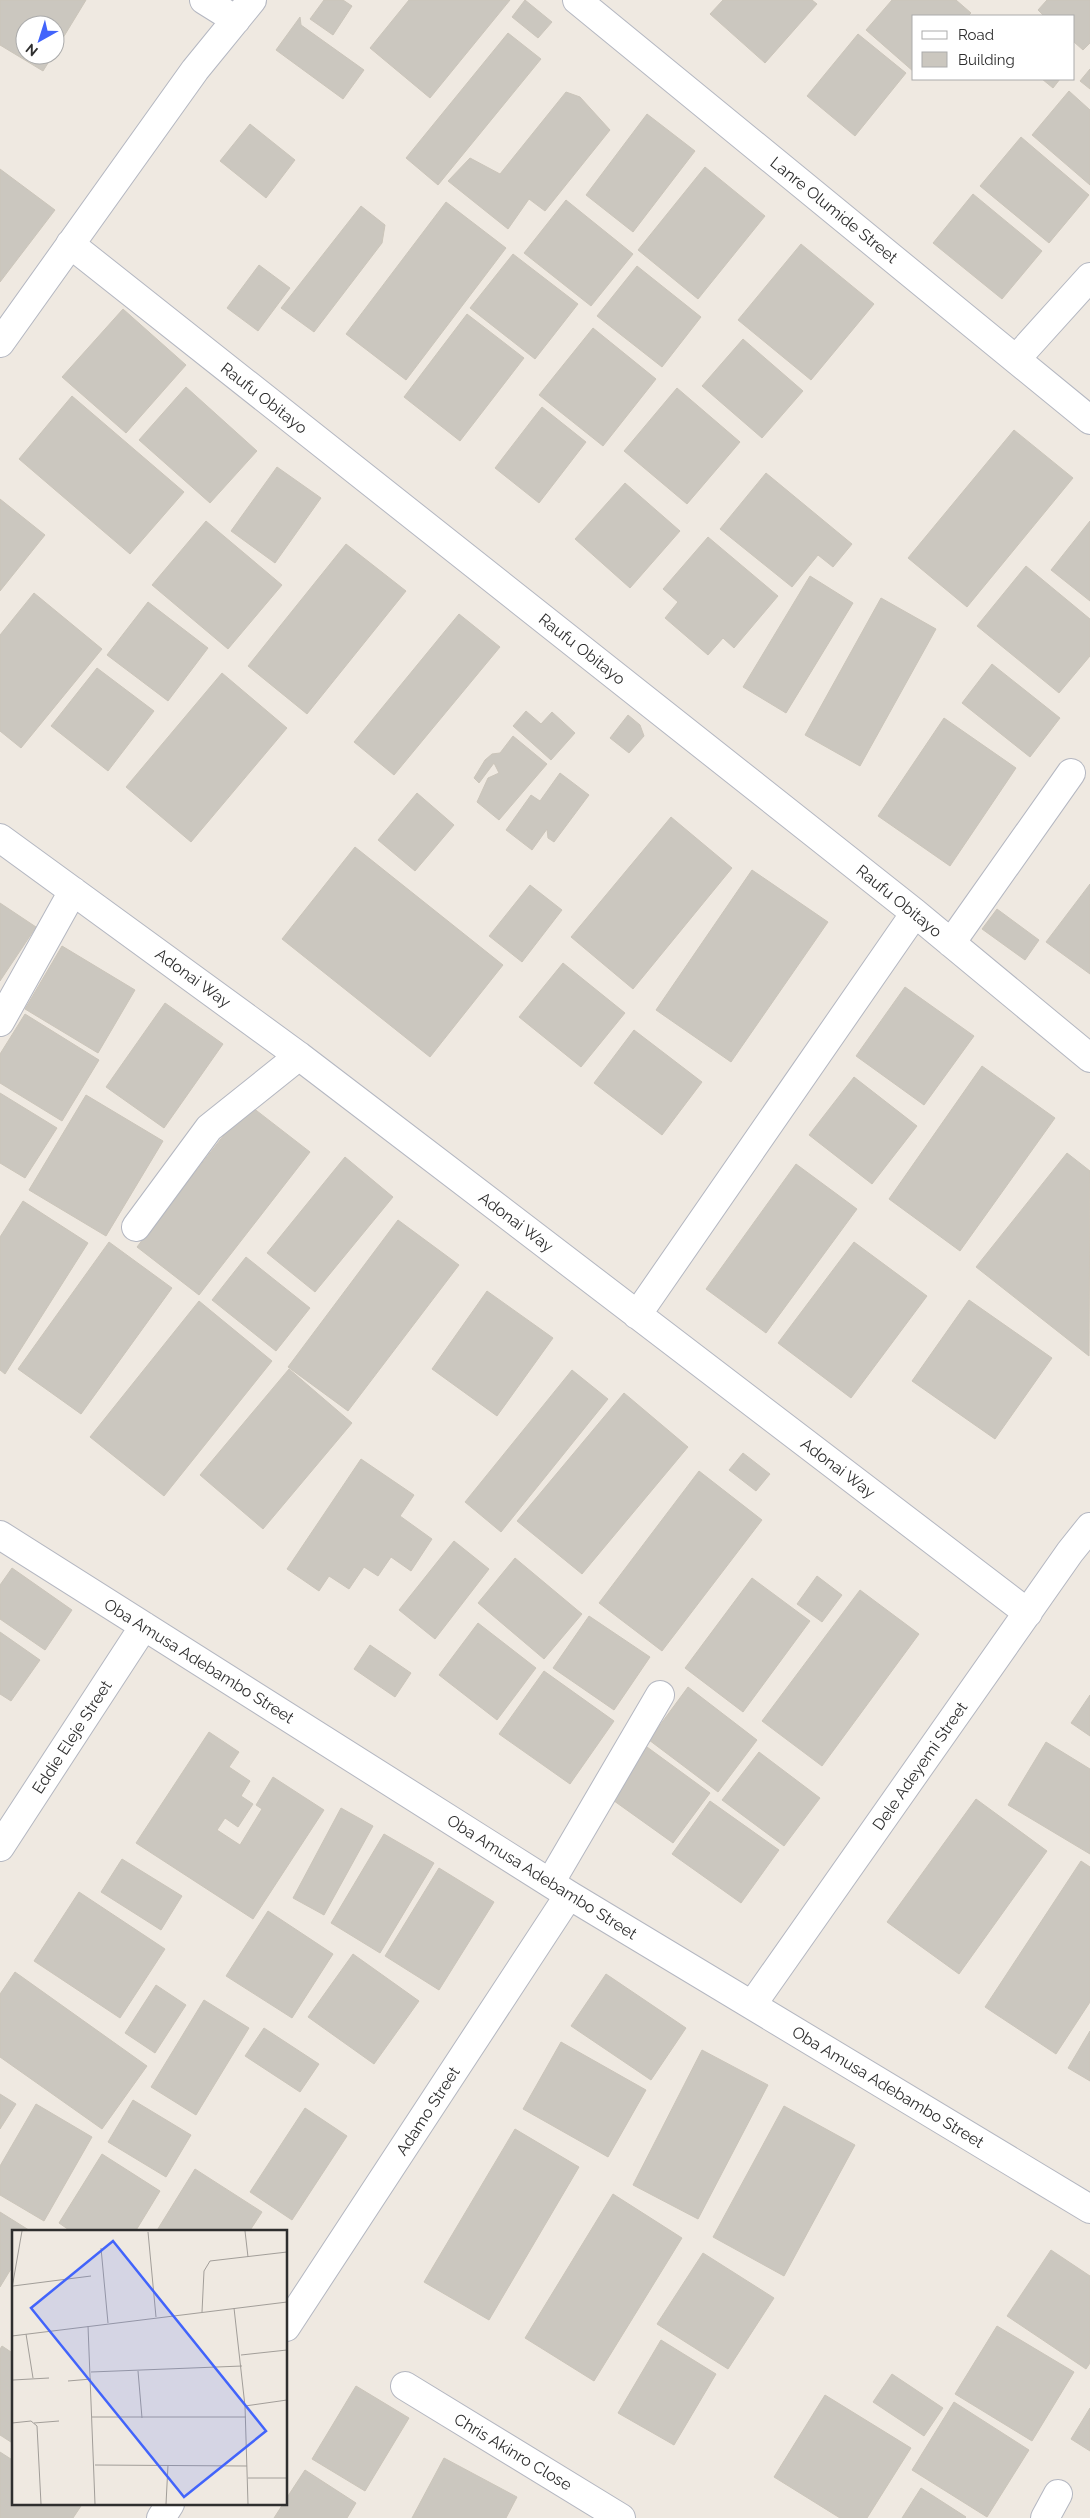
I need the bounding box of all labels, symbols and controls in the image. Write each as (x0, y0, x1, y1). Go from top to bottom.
north arrow (15, 15, 65, 65)
legend (912, 15, 1075, 80)
text: Road (958, 26, 994, 44)
text: N (23, 41, 41, 60)
text: Building (958, 51, 1015, 69)
street label: Lanre Olumide Street (767, 153, 902, 268)
street label: Raufu Obitayo (217, 358, 311, 438)
street label: Raufu Obitayo (535, 609, 629, 689)
street label: Raufu Obitayo (852, 861, 946, 941)
street label: Adonai Way (152, 944, 235, 1012)
street label: Adonai Way (475, 1188, 557, 1256)
street label: Adonai Way (797, 1434, 879, 1502)
street label: Oba Amusa Adebambo Street (101, 1595, 298, 1728)
street label: Eddie Eleje Street (28, 1676, 116, 1797)
street label: Dele Adeyemi Street (869, 1698, 972, 1834)
street label: Oba Amusa Adebambo Street (444, 1811, 641, 1944)
street label: Oba Amusa Adebambo Street (789, 2022, 988, 2152)
street label: Adamo Street (392, 2063, 464, 2159)
inset map (12, 2230, 288, 2506)
street label: Chris Akinro Close (451, 2409, 575, 2495)

